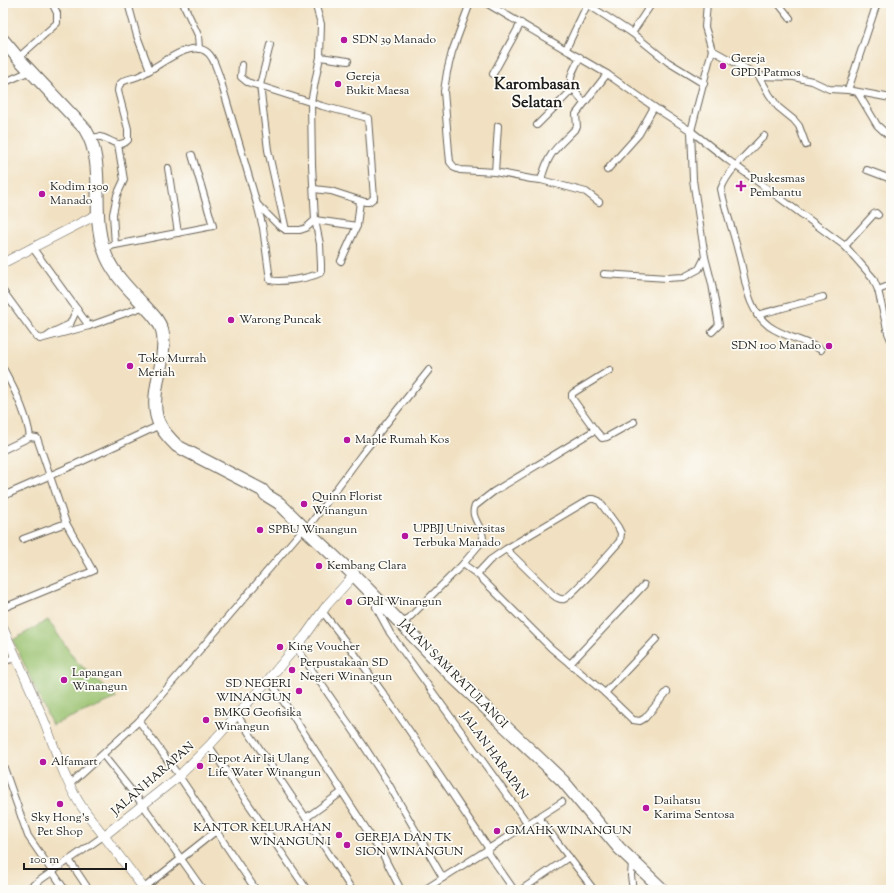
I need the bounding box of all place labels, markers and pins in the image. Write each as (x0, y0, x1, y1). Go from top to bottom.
place label: SDN 39 Manado (352, 31, 436, 49)
marker: SDN 39 Manado (339, 35, 349, 45)
place label: Gereja GPDI Patmos (731, 50, 801, 82)
marker: Gereja GPDI Patmos (718, 61, 728, 71)
place label: Gereja Bukit Maesa (346, 68, 410, 100)
marker: Gereja Bukit Maesa (333, 79, 343, 89)
place label: Puskesmas Pembantu (750, 170, 805, 202)
place label: Kodim 1309 Manado (50, 178, 109, 210)
marker: Puskesmas Pembantu (735, 180, 747, 192)
marker: Kodim 1309 Manado (37, 189, 47, 199)
place label: Warong Puncak (239, 311, 322, 329)
marker: Warong Puncak (226, 315, 236, 325)
place label: SDN 100 Manado (731, 337, 821, 355)
marker: SDN 100 Manado (824, 341, 834, 351)
place label: Toko Murrah Meriah (138, 350, 207, 382)
marker: Toko Murrah Meriah (125, 361, 135, 371)
place label: Maple Rumah Kos (355, 431, 449, 449)
marker: Maple Rumah Kos (342, 435, 352, 445)
place label: Quinn Florist Winangun (312, 488, 382, 520)
marker: Quinn Florist Winangun (299, 499, 309, 509)
place label: UPBJJ Universitas Terbuka Manado (413, 520, 505, 552)
place label: SPBU Winangun (268, 521, 357, 539)
marker: SPBU Winangun (255, 525, 265, 535)
marker: UPBJJ Universitas Terbuka Manado (400, 531, 410, 541)
place label: Kembang Clara (327, 557, 407, 575)
marker: Kembang Clara (314, 561, 324, 571)
place label: GPdI Winangun (357, 593, 442, 611)
marker: GPdI Winangun (344, 597, 354, 607)
place label: King Voucher (288, 638, 360, 656)
marker: King Voucher (275, 642, 285, 652)
place label: Perpustakaan SD Negeri Winangun (300, 654, 392, 686)
place label: Lapangan Winangun (72, 664, 128, 696)
marker: Perpustakaan SD Negeri Winangun (287, 665, 297, 675)
marker: Lapangan Winangun (59, 675, 69, 685)
place label: SD NEGERI WINANGUN (216, 675, 291, 707)
marker: SD NEGERI WINANGUN (294, 686, 304, 696)
place label: BMKG Geofisika Winangun (214, 704, 302, 736)
marker: BMKG Geofisika Winangun (201, 715, 211, 725)
place label: Depot Air Isi Ulang Life Water Winangun (208, 750, 321, 782)
place label: Alfamart (51, 753, 98, 771)
marker: Alfamart (38, 757, 48, 767)
marker: Depot Air Isi Ulang Life Water Winangun (195, 761, 205, 771)
place label: Daihatsu Karima Sentosa (654, 792, 735, 824)
marker: Sky Hong's Pet Shop (55, 799, 65, 809)
marker: Daihatsu Karima Sentosa (641, 803, 651, 813)
place label: Sky Hong's Pet Shop (31, 809, 90, 841)
place label: KANTOR KELURAHAN WINANGUN I (193, 819, 331, 851)
place label: GMAHK WINANGUN (505, 822, 632, 840)
marker: GMAHK WINANGUN (492, 826, 502, 836)
place label: GEREJA DAN TK SION WINANGUN (355, 829, 464, 861)
marker: KANTOR KELURAHAN WINANGUN I (334, 830, 344, 840)
marker: GEREJA DAN TK SION WINANGUN (342, 840, 352, 850)

